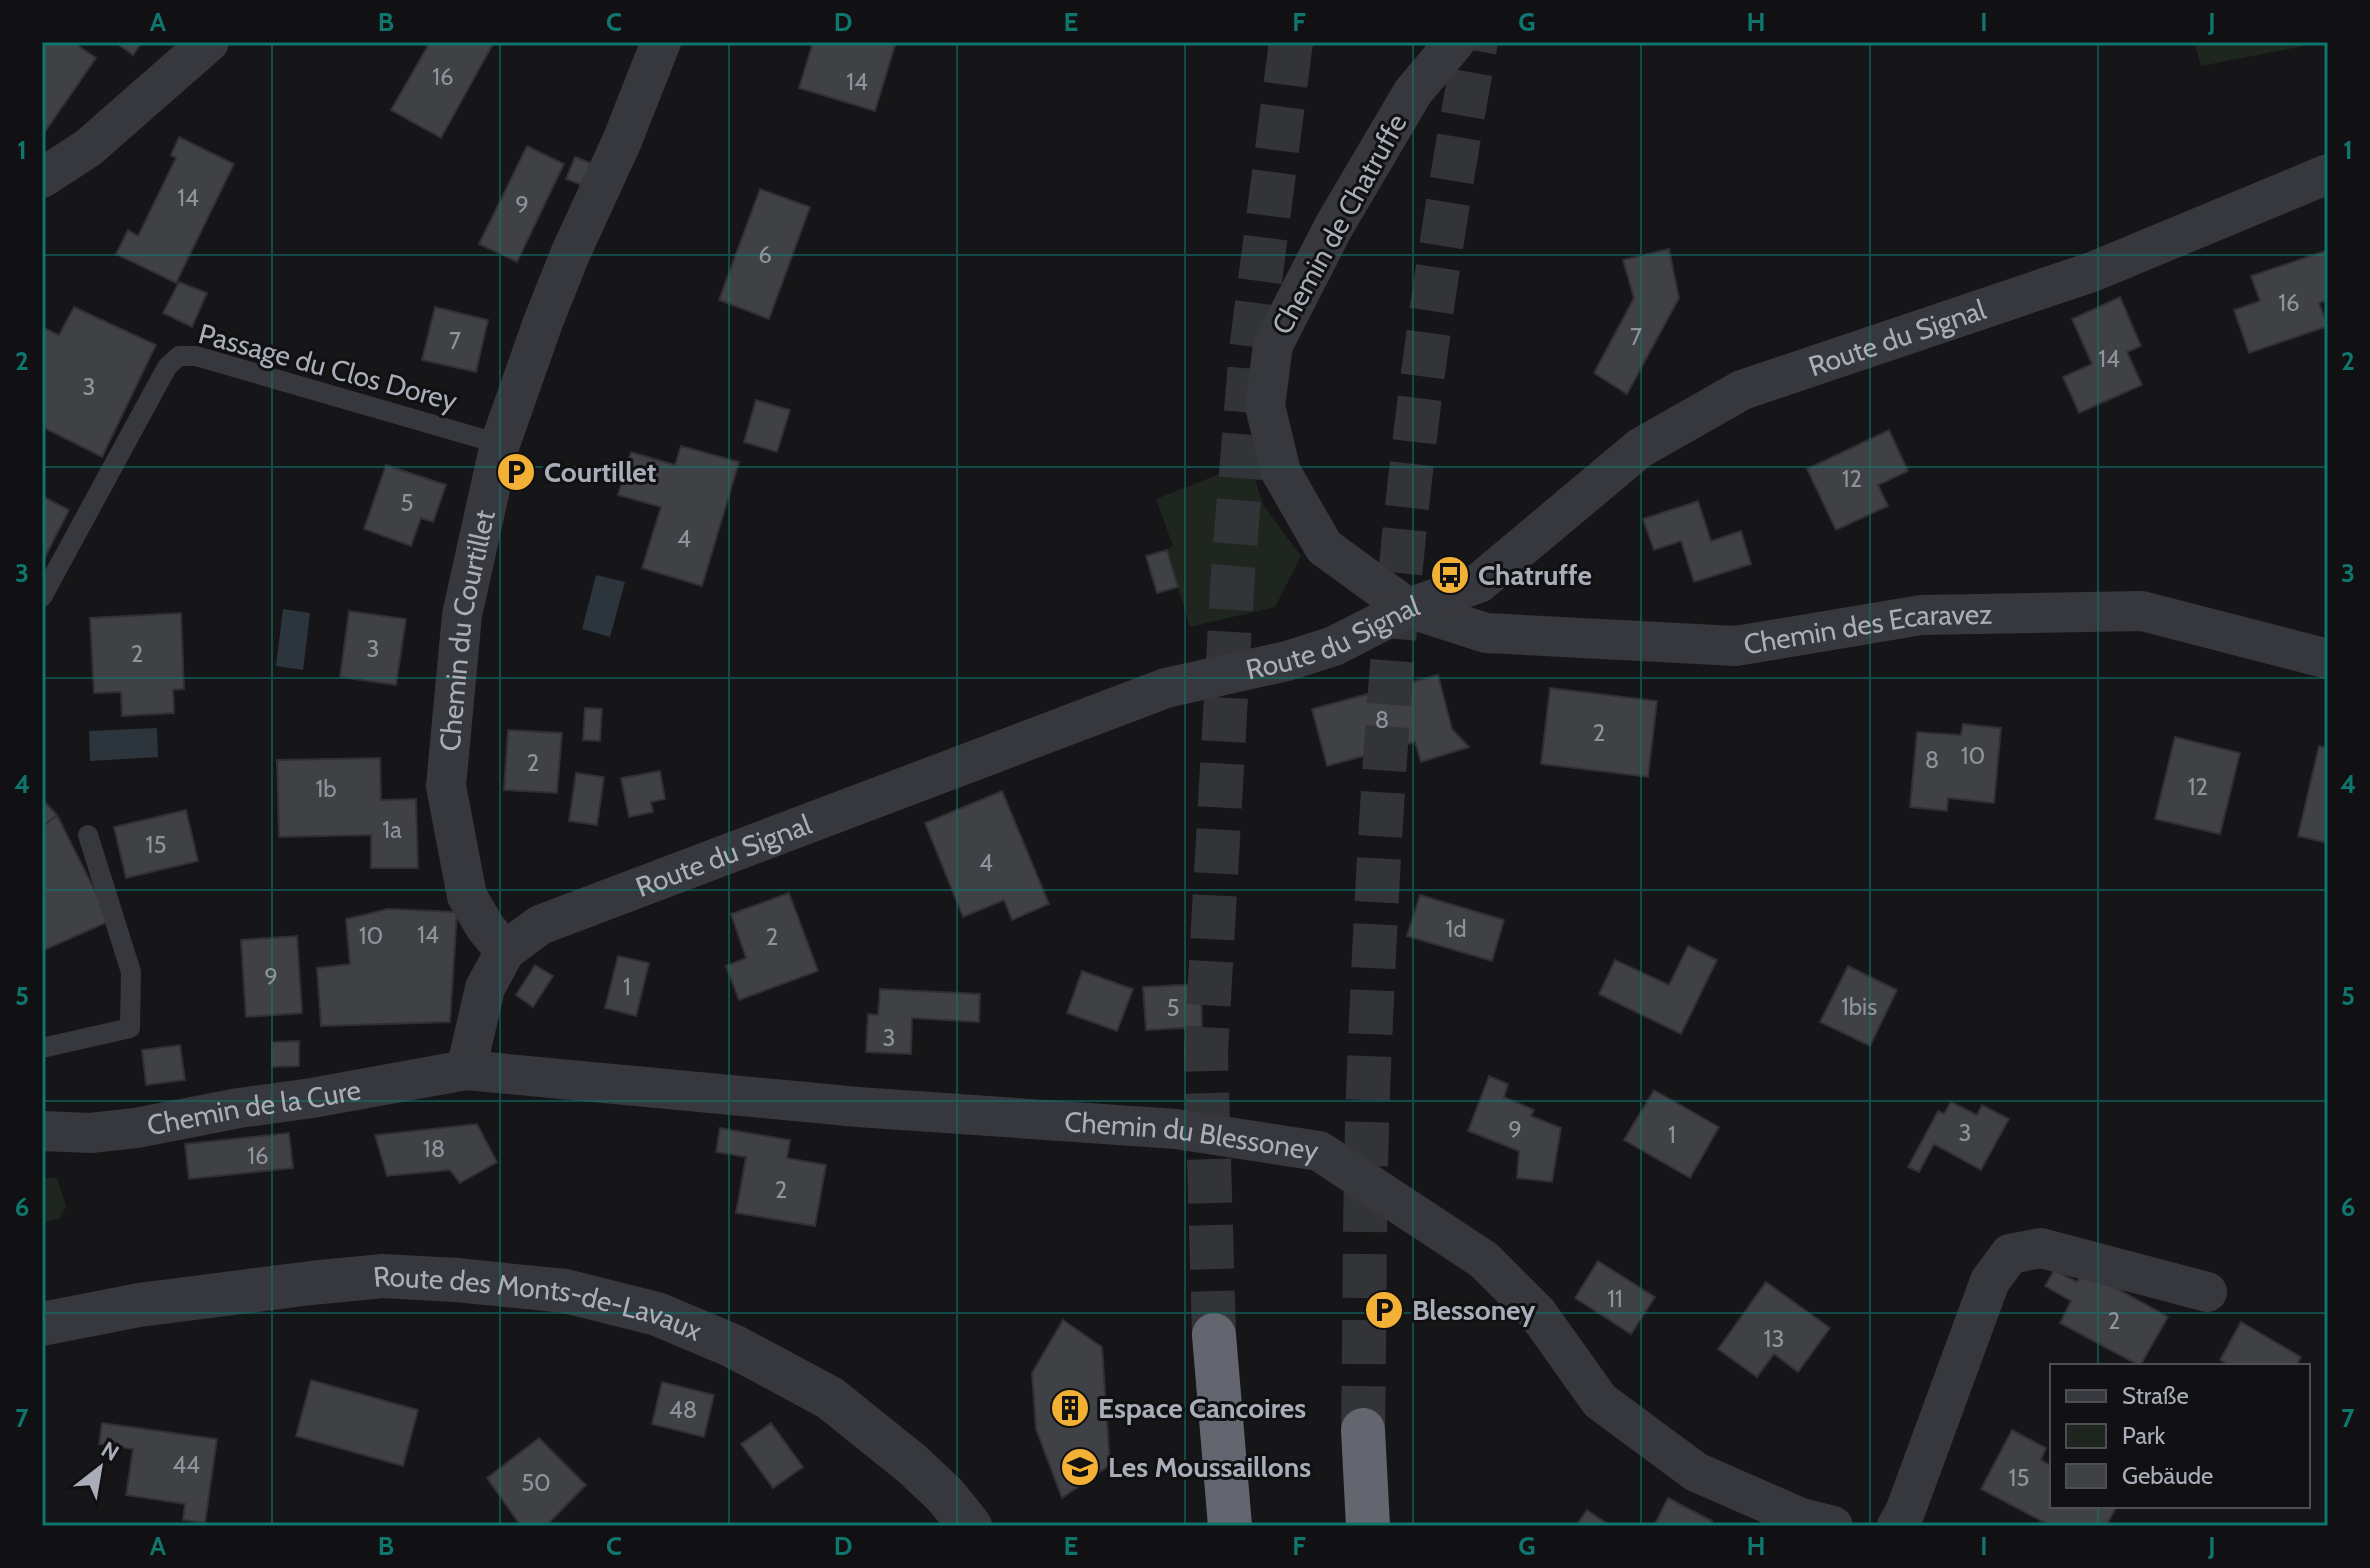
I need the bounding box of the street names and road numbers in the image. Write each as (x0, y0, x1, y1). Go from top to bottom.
street label: Chemin de Chatruffe (1264, 108, 1414, 340)
street label: Route du Signal (1804, 292, 1990, 383)
street label: Passage du Clos Dorey (195, 316, 461, 418)
street label: Chemin du Courtillet (432, 507, 502, 753)
street label: Route du Signal (1243, 588, 1424, 687)
street label: Chemin des Ecaravez (1741, 597, 1993, 661)
street label: Route du Signal (631, 807, 816, 904)
street label: Chemin de la Cure (144, 1072, 363, 1142)
street label: Chemin du Blessoney (1063, 1104, 1321, 1168)
street label: Route des Monts-de-Lavaux (372, 1258, 707, 1348)

